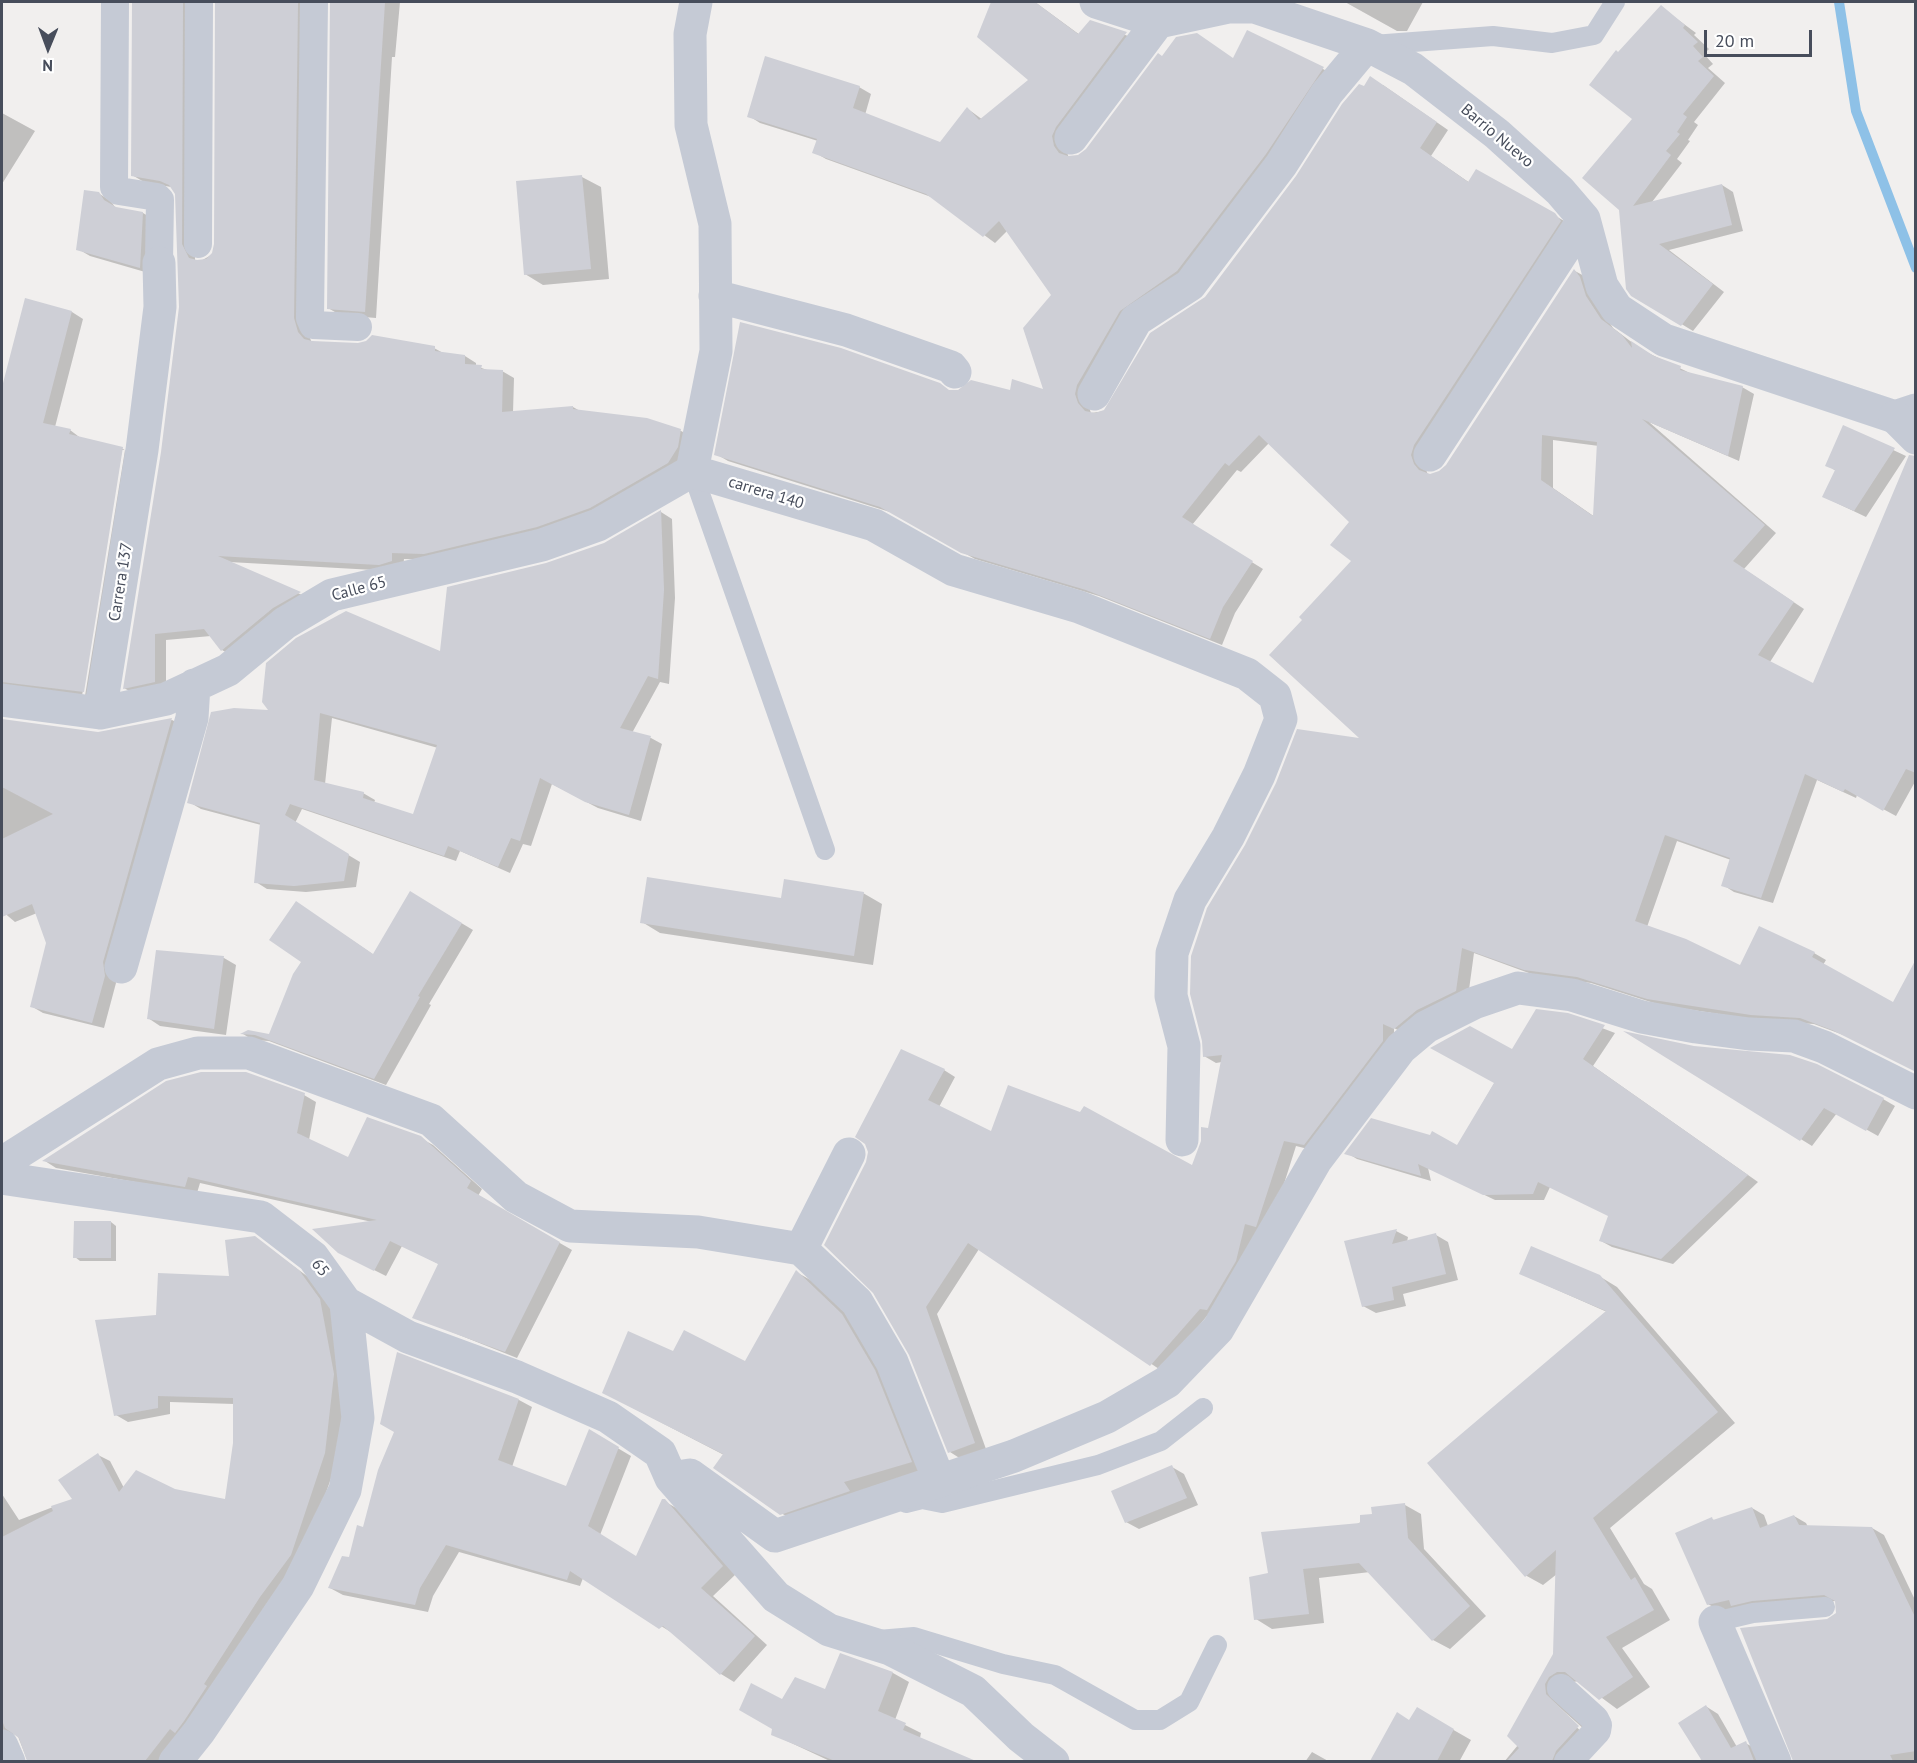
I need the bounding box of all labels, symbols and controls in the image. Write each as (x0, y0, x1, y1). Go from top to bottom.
north arrow (18, 18, 78, 78)
scale bar (1707, 18, 1815, 56)
text: 20 m (1715, 29, 1754, 52)
text: N (42, 56, 53, 76)
street label: Barrio Nuevo (1457, 100, 1537, 172)
street label: carrera 140 (726, 472, 806, 514)
street label: Carrera 137 (105, 541, 137, 623)
street label: Calle 65 (329, 572, 389, 606)
street label: 65 (307, 1255, 333, 1281)

